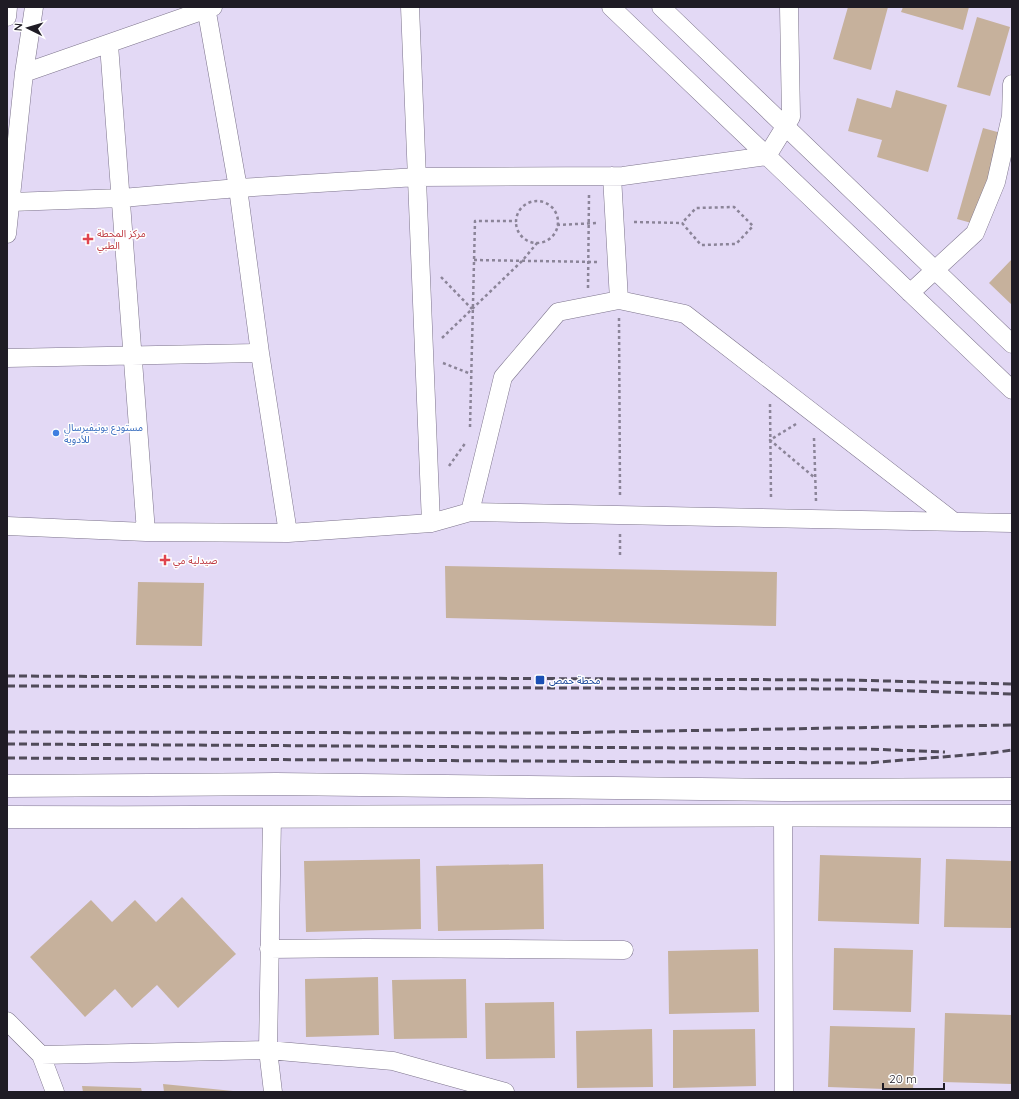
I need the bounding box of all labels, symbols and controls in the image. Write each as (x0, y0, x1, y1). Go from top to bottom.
north arrow (8, 8, 48, 48)
text: N (11, 22, 25, 32)
place label: مركز المحطة الطبي (97, 227, 146, 253)
marker: مركز المحطة الطبي (82, 233, 94, 245)
place label: مستودع يونيفيرسال للأدوية (64, 421, 143, 446)
marker: مستودع يونيفيرسال للأدوية (51, 428, 61, 438)
place label: صيدلية مي (173, 554, 218, 568)
marker: صيدلية مي (160, 555, 170, 565)
marker: محطة حمص (534, 674, 546, 686)
place label: محطة حمص (549, 674, 601, 687)
scale bar (883, 1065, 944, 1091)
text: 20 m (889, 1071, 917, 1086)

